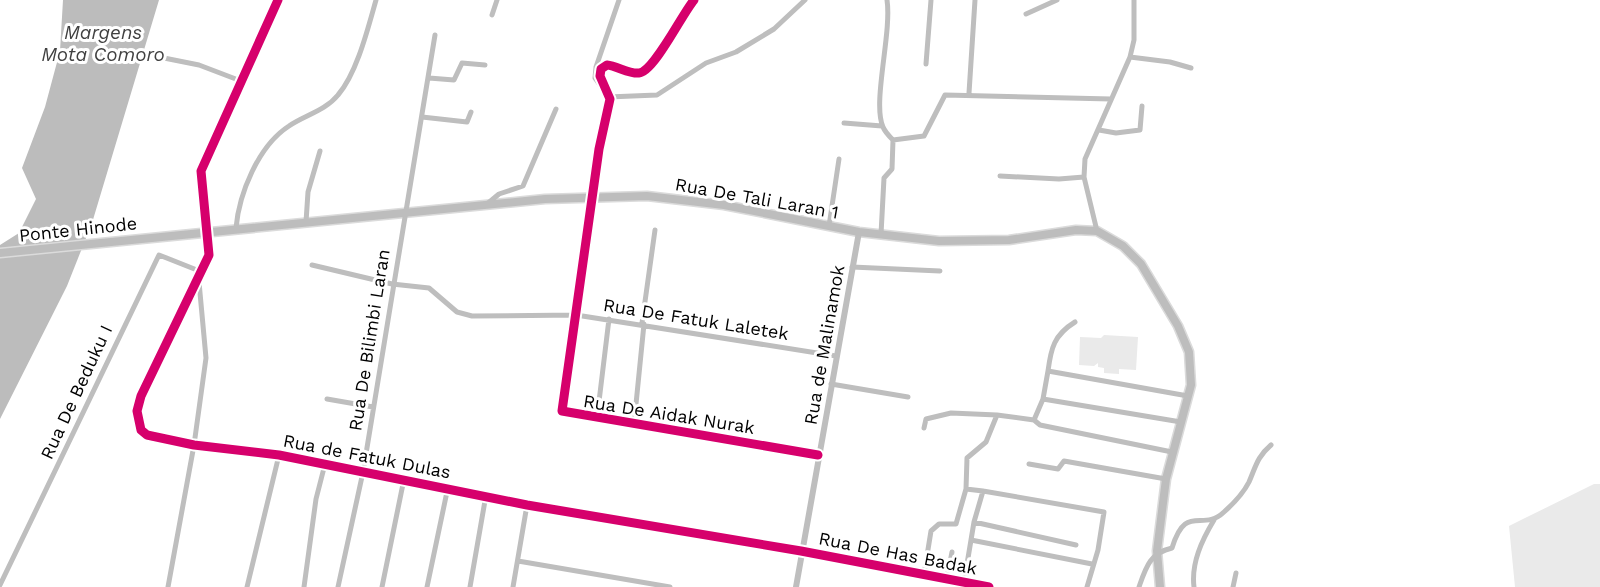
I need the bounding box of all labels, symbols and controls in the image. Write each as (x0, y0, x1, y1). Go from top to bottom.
water label: Margens Mota Comoro (41, 21, 165, 66)
street label: Rua De Tali Laran 1 (674, 173, 840, 223)
street label: Ponte Hinode (18, 212, 138, 246)
street label: Rua De Bilimbi Laran (344, 248, 394, 432)
street label: Rua de Malinamok (800, 263, 848, 427)
street label: Rua De Fatuk Laletek (602, 294, 790, 344)
street label: Rua De Beduku I (36, 322, 116, 462)
street label: Rua De Aidak Nurak (582, 390, 756, 438)
street label: Rua de Fatuk Dulas (281, 429, 453, 483)
street label: Rua De Has Badak (817, 527, 979, 579)

